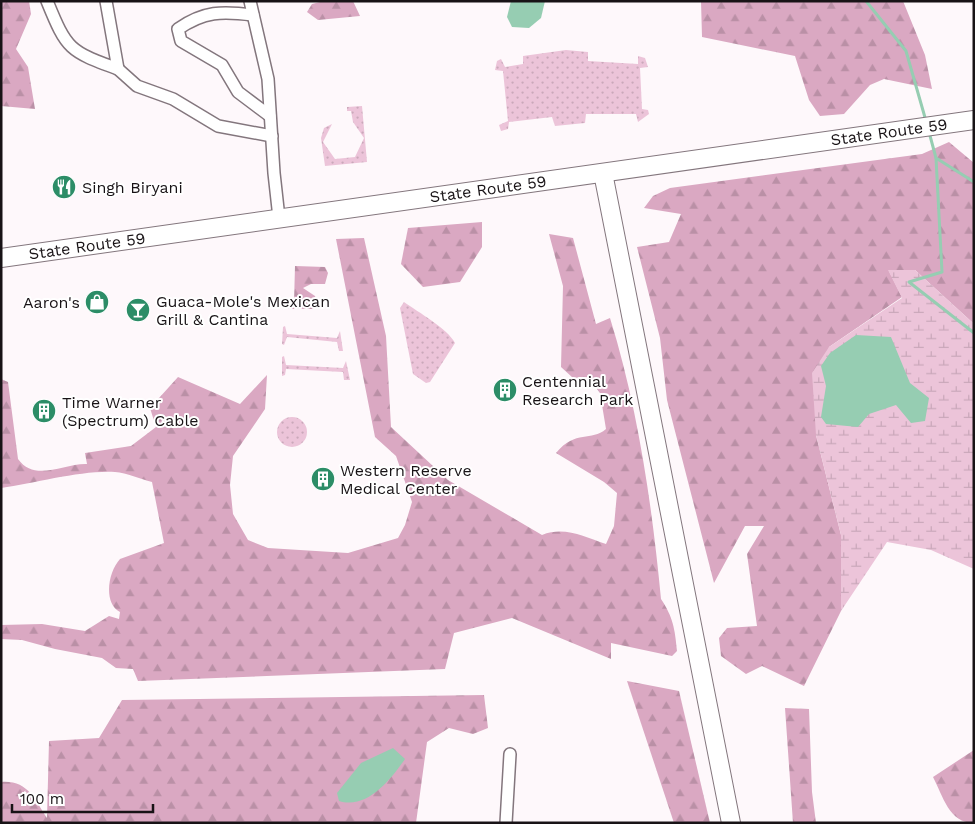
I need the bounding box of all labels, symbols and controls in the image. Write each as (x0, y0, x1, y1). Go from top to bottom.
street label: State Route 59 (829, 114, 949, 150)
street label: State Route 59 (428, 171, 548, 207)
restaurant icon: Singh Biryani (51, 174, 77, 200)
place label: Singh Biryani (82, 178, 183, 197)
street label: State Route 59 (27, 228, 147, 264)
shop icon: Aaron's (84, 289, 110, 315)
place label: Guaca-Mole's Mexican Grill & Cantina (156, 292, 330, 329)
place label: Aaron's (23, 293, 80, 312)
bar icon: Guaca-Mole's Mexican Grill & Cantina (125, 297, 151, 323)
place label: Centennial Research Park (522, 372, 633, 409)
building icon: Centennial Research Park (492, 377, 518, 403)
place label: Time Warner (Spectrum) Cable (62, 393, 199, 430)
building icon: Time Warner (Spectrum) Cable (31, 398, 57, 424)
place label: Western Reserve Medical Center (340, 461, 472, 498)
building icon: Western Reserve Medical Center (310, 466, 336, 492)
scale bar (12, 782, 154, 814)
text: 100 m (20, 790, 64, 808)

